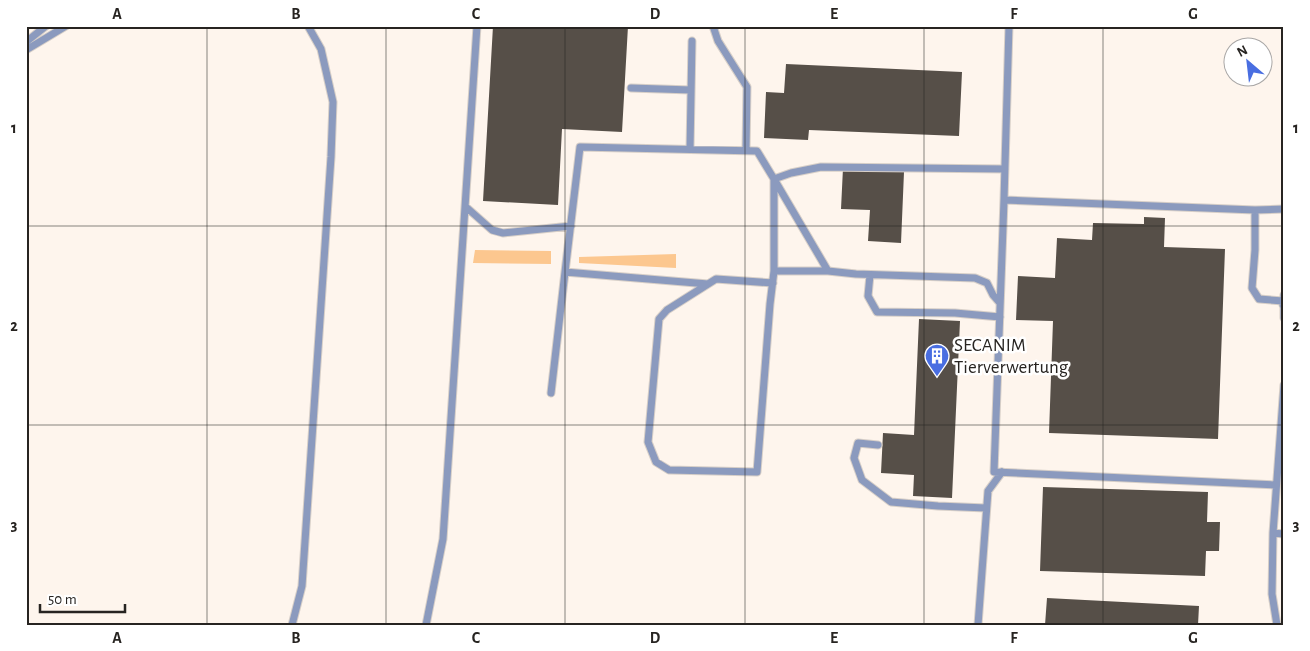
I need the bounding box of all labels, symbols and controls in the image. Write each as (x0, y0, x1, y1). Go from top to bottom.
text: A (112, 6, 122, 22)
text: B (291, 6, 301, 22)
text: C (472, 6, 481, 22)
text: D (650, 6, 661, 22)
text: E (830, 6, 838, 22)
text: F (1010, 6, 1018, 22)
text: G (1188, 6, 1198, 22)
north arrow (1222, 38, 1272, 88)
text: N (1235, 43, 1250, 60)
text: 1 (11, 120, 17, 136)
text: 1 (1293, 120, 1299, 136)
text: 2 (10, 318, 18, 334)
text: 2 (1292, 318, 1300, 334)
place label: SECANIM Tierverwertung (954, 336, 1069, 377)
building icon: SECANIM Tierverwertung (924, 343, 950, 377)
text: 3 (11, 517, 18, 533)
text: 3 (1293, 517, 1300, 533)
scale bar (40, 581, 125, 613)
text: 50 m (48, 592, 77, 607)
text: A (112, 630, 122, 646)
text: B (291, 630, 301, 646)
text: C (472, 630, 481, 646)
text: D (650, 630, 661, 646)
text: E (830, 630, 838, 646)
text: F (1010, 630, 1018, 646)
text: G (1188, 630, 1198, 646)

